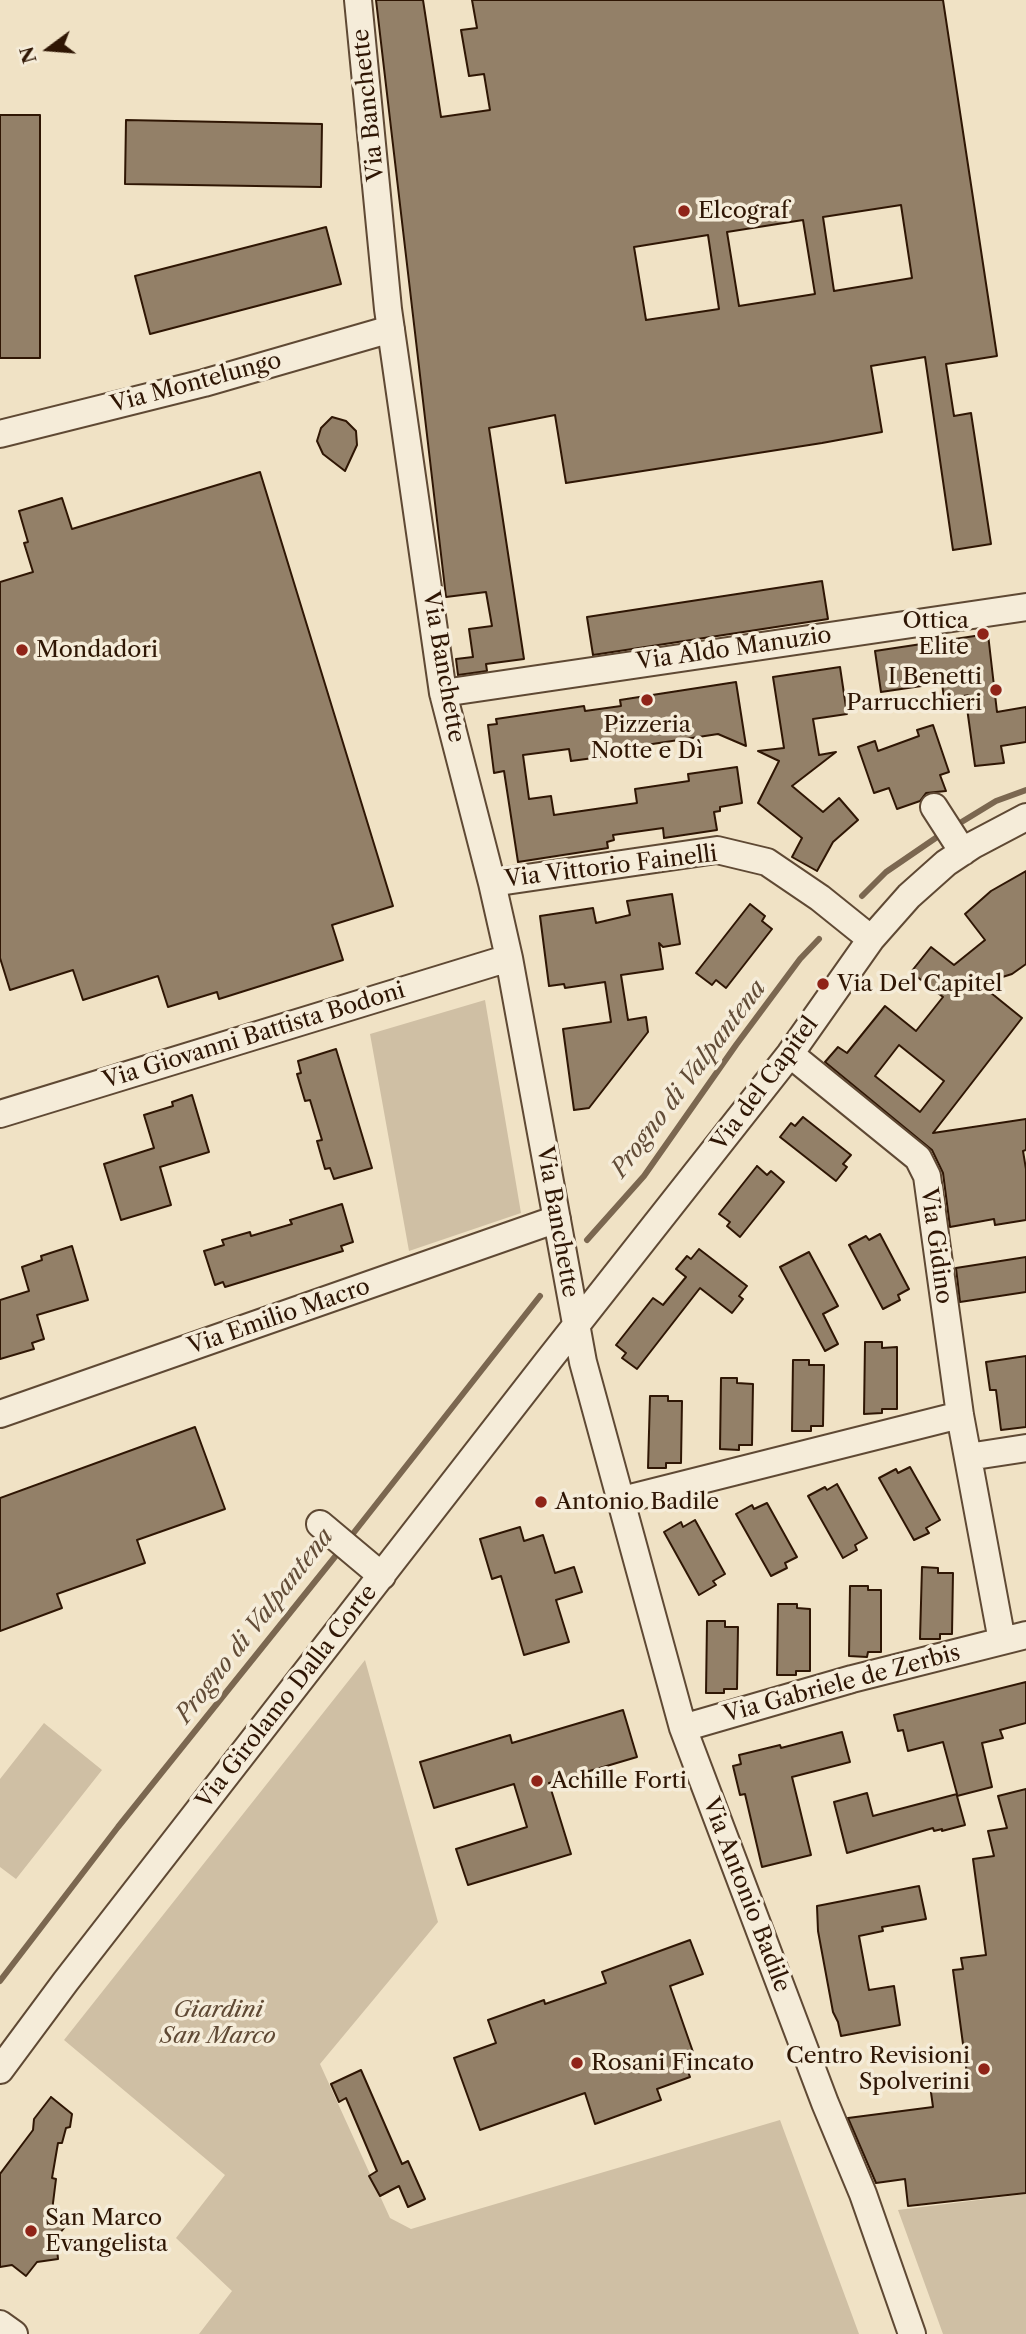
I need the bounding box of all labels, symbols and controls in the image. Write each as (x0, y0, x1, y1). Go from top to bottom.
north arrow (14, 14, 84, 84)
street label: Via Banchette (347, 28, 391, 182)
text: N (15, 44, 42, 66)
place label: Elcograf (698, 197, 789, 225)
marker: Elcograf (676, 203, 692, 219)
street label: Via Montelungo (108, 347, 284, 419)
street label: Via Banchette (416, 589, 470, 745)
place label: Ottica Elite (902, 607, 969, 661)
street label: Via Aldo Manuzio (635, 622, 833, 676)
marker: Ottica Elite (975, 626, 991, 642)
place label: Mondadori (36, 636, 158, 664)
marker: Mondadori (14, 642, 30, 658)
place label: I Benetti Parrucchieri (846, 663, 982, 717)
marker: I Benetti Parrucchieri (988, 682, 1004, 698)
marker: Pizzeria Notte e Dì (639, 692, 655, 708)
place label: Pizzeria Notte e Dì (591, 711, 703, 765)
street label: Via Vittorio Fainelli (503, 840, 719, 894)
place label: Via Del Capitel (837, 970, 1002, 998)
water label: Progno di Valpantena (605, 975, 773, 1183)
marker: Via Del Capitel (815, 976, 831, 992)
street label: Via Giovanni Battista Bodoni (100, 977, 408, 1095)
street label: Via del Capitel (706, 1012, 824, 1156)
street label: Via Banchette (530, 1144, 584, 1300)
street label: Via Gidino (914, 1186, 958, 1306)
street label: Via Emilio Macro (184, 1273, 374, 1361)
place label: Antonio Badile (555, 1488, 719, 1516)
marker: Antonio Badile (533, 1494, 549, 1510)
water label: Progno di Valpantena (170, 1523, 340, 1729)
street label: Via Girolamo Dalla Corte (191, 1579, 383, 1815)
street label: Via Gabriele de Zerbis (721, 1639, 963, 1729)
place label: Achille Forti (551, 1767, 687, 1795)
marker: Achille Forti (529, 1773, 545, 1789)
street label: Via Antonio Badile (696, 1794, 796, 1996)
park label: Giardini San Marco (160, 1996, 276, 2050)
place label: Centro Revisioni Spolverini (786, 2042, 970, 2096)
place label: Rosani Fincato (591, 2049, 754, 2077)
marker: Rosani Fincato (569, 2055, 585, 2071)
marker: Centro Revisioni Spolverini (976, 2061, 992, 2077)
place label: San Marco Evangelista (45, 2204, 168, 2258)
marker: San Marco Evangelista (23, 2223, 39, 2239)

